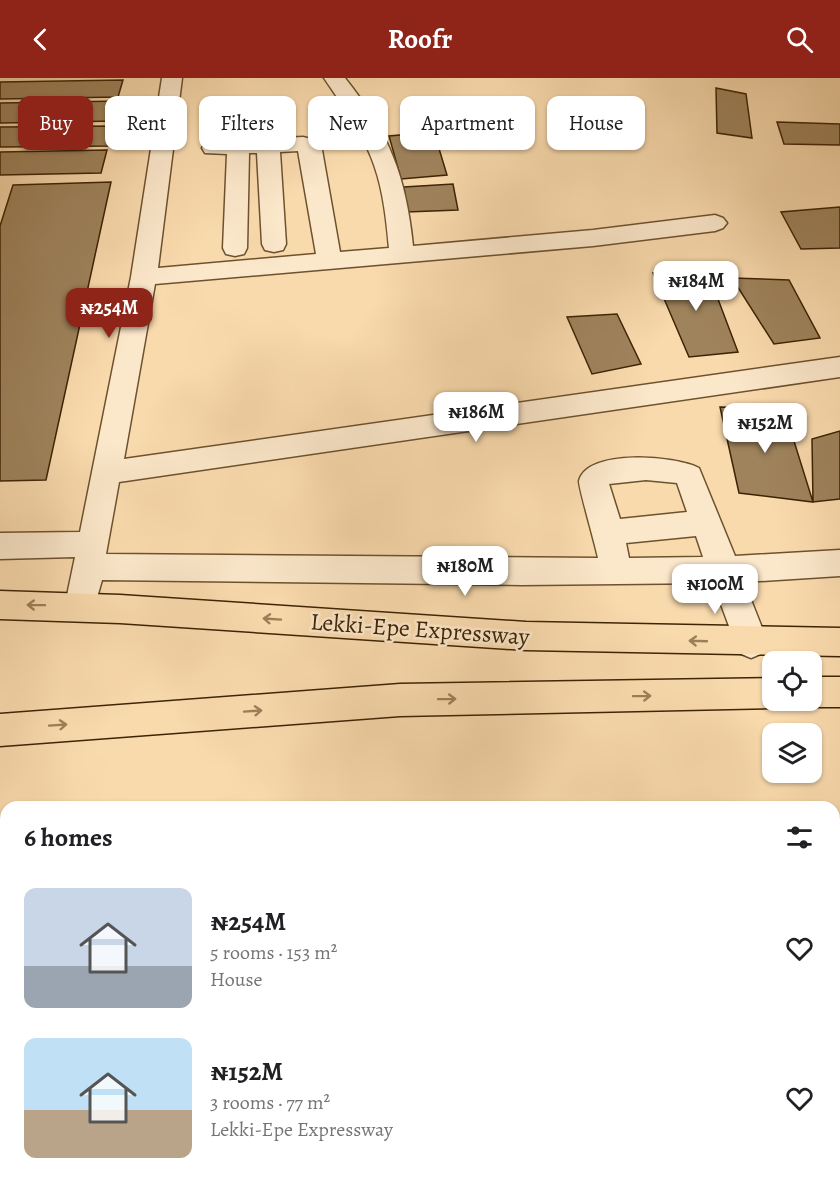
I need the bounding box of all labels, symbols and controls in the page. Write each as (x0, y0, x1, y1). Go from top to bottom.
text: Roofr (388, 21, 452, 57)
icon: back (24, 23, 57, 56)
icon: search (783, 23, 816, 56)
chip: Buy (18, 96, 93, 150)
chip: Rent (105, 96, 187, 150)
chip: Filters (199, 96, 296, 150)
chip: New (308, 96, 388, 150)
chip: Apartment (400, 96, 535, 150)
chip: House (547, 96, 645, 150)
pin: ₦184M (654, 261, 738, 312)
text: ₦184M (667, 267, 725, 294)
pin: ₦254M (67, 288, 151, 339)
text: ₦254M (80, 294, 138, 321)
pin: ₦186M (434, 392, 518, 443)
text: ₦186M (447, 398, 505, 425)
pin: ₦152M (723, 403, 807, 454)
text: ₦152M (737, 409, 793, 436)
pin: ₦180M (423, 546, 507, 597)
text: ₦180M (436, 552, 494, 579)
pin: ₦100M (673, 564, 757, 615)
text: ₦100M (686, 570, 744, 597)
one-way arrow (26, 599, 46, 611)
street label: Lekki-Epe Expressway (309, 605, 531, 653)
one-way arrow (263, 613, 283, 624)
one-way arrow (688, 636, 708, 647)
map controls (762, 651, 822, 783)
button: locate (762, 651, 822, 711)
one-way arrow (632, 690, 652, 701)
one-way arrow (437, 694, 457, 705)
one-way arrow (242, 705, 262, 716)
one-way arrow (48, 720, 68, 731)
button: layers (762, 723, 822, 783)
text: 6 homes (24, 820, 113, 855)
icon: filters (783, 821, 816, 854)
text: ₦254M (210, 904, 286, 939)
icon: home (72, 912, 144, 984)
icon: heart (783, 932, 816, 965)
text: 5 rooms · 153 m² (210, 939, 337, 966)
text: House (210, 966, 262, 993)
text: ₦152M (210, 1054, 283, 1089)
icon: home (72, 1062, 144, 1134)
icon: heart (783, 1082, 816, 1115)
text: 3 rooms · 77 m² (210, 1089, 330, 1116)
text: Lekki-Epe Expressway (210, 1116, 393, 1143)

